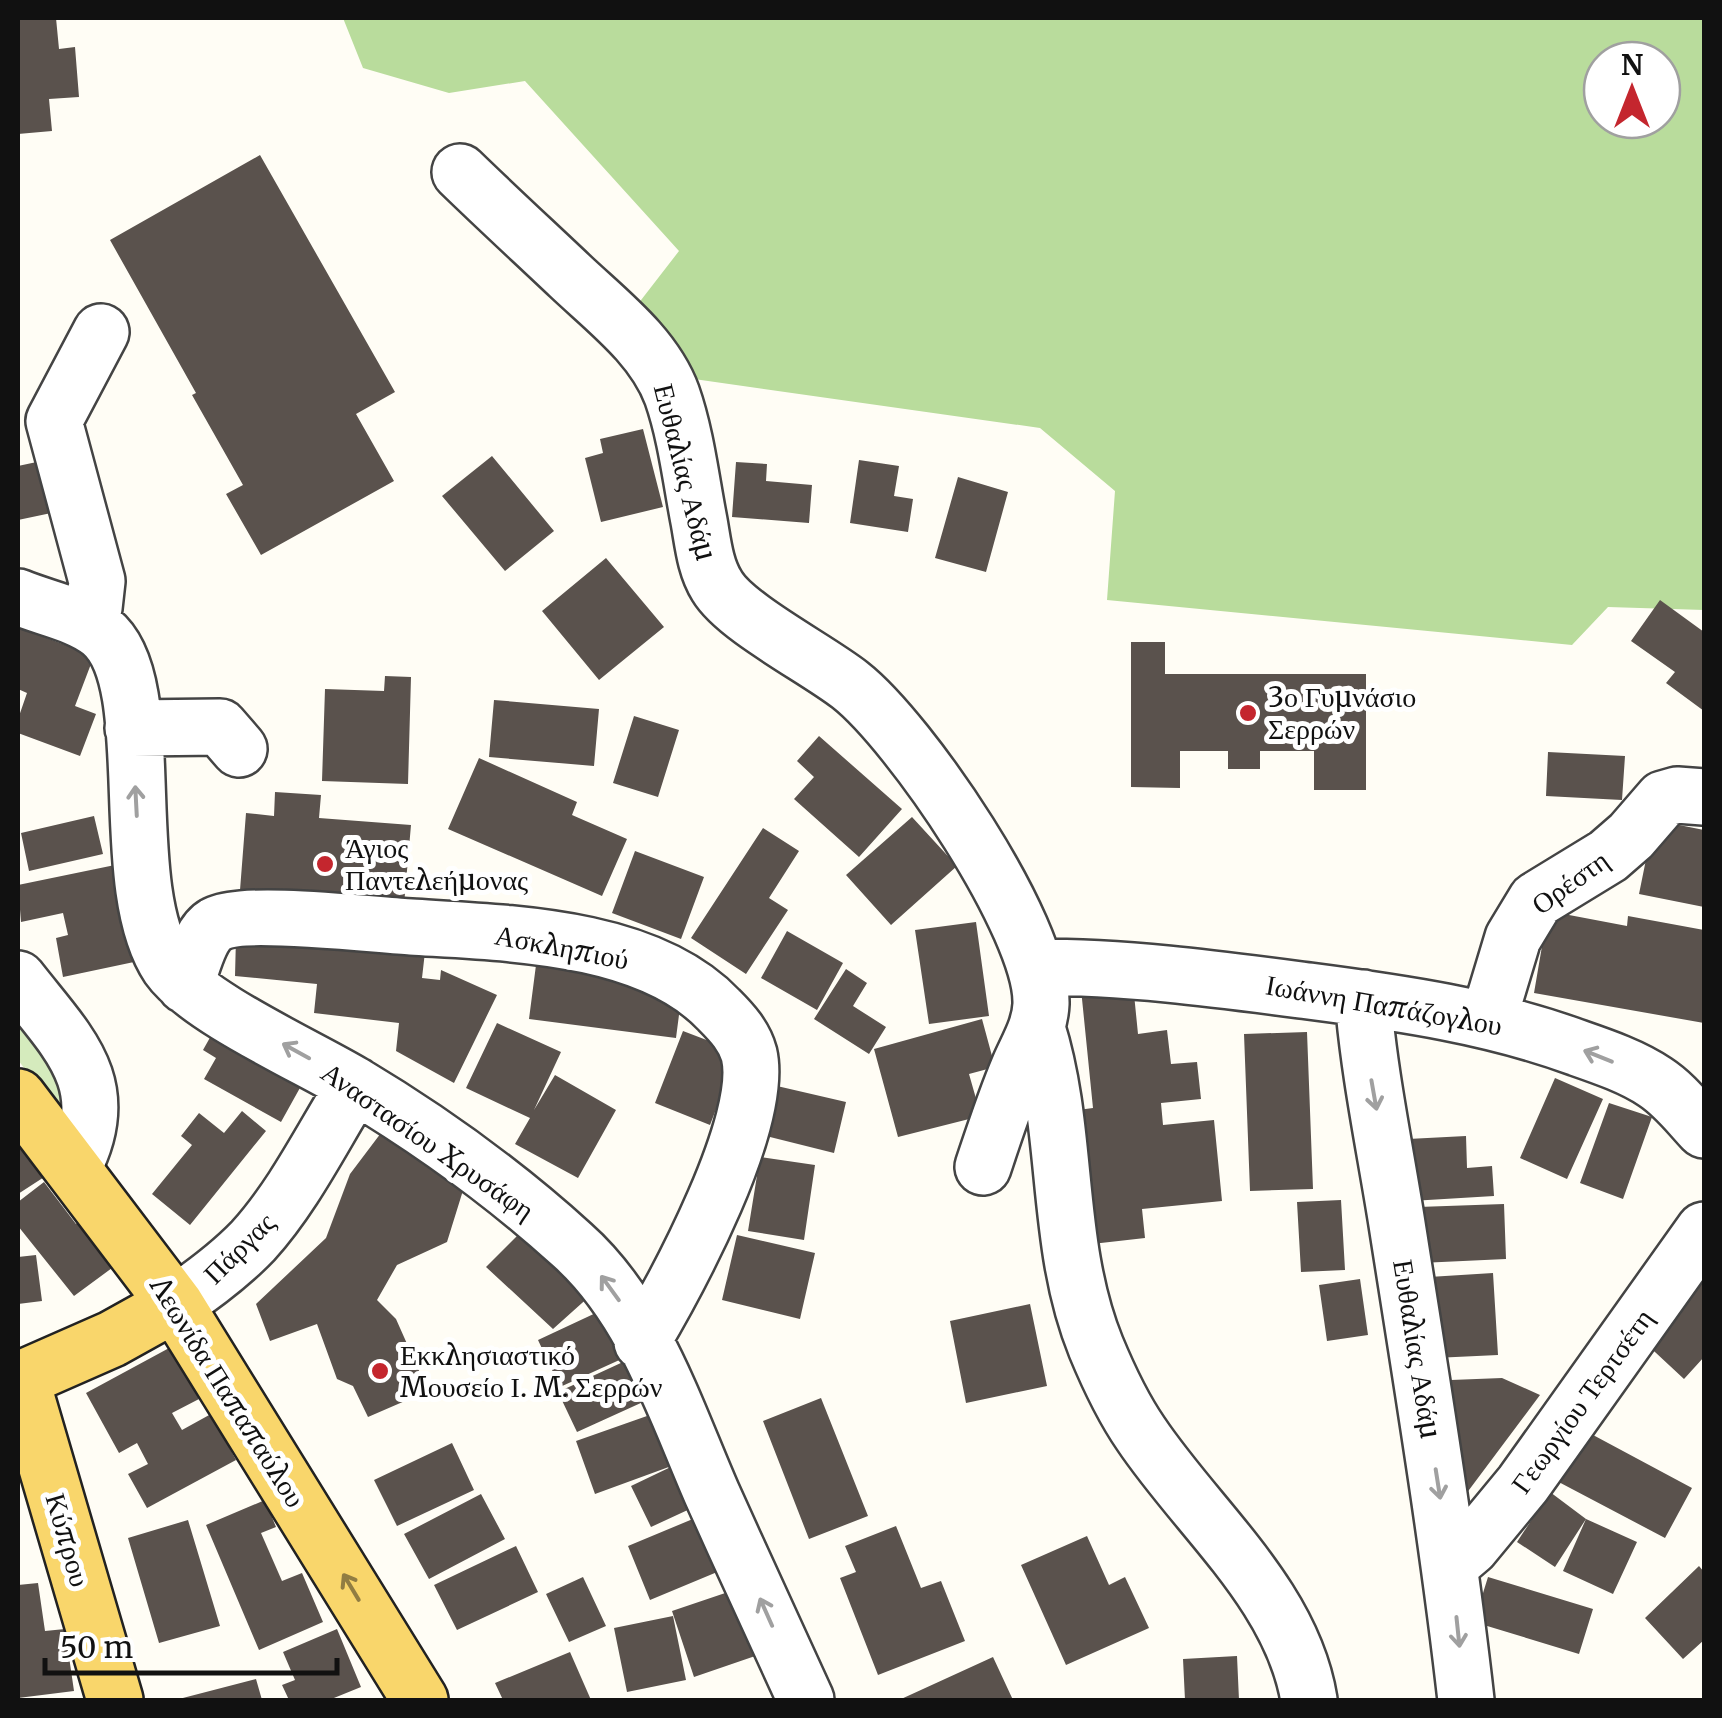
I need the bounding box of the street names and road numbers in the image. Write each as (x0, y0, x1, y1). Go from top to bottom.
street label: Ευθαλίας Αδάμ (646, 380, 724, 564)
street label: Ορέστη (1524, 842, 1616, 922)
street label: Ασκληπιού (492, 916, 632, 978)
street label: Ιωάννη Παπάζογλου (1263, 966, 1505, 1044)
street label: Αναστασίου Χρυσάφη (314, 1054, 542, 1228)
street label: Πάργας (196, 1205, 282, 1291)
street label: Ευθαλίας Αδάμ (1385, 1257, 1449, 1441)
street label: Λεωνίδα Παπαπαύλου (142, 1269, 313, 1514)
street label: Γεωργίου Τερτσέτη (1503, 1302, 1661, 1500)
street label: Κύπρου (38, 1489, 98, 1591)

